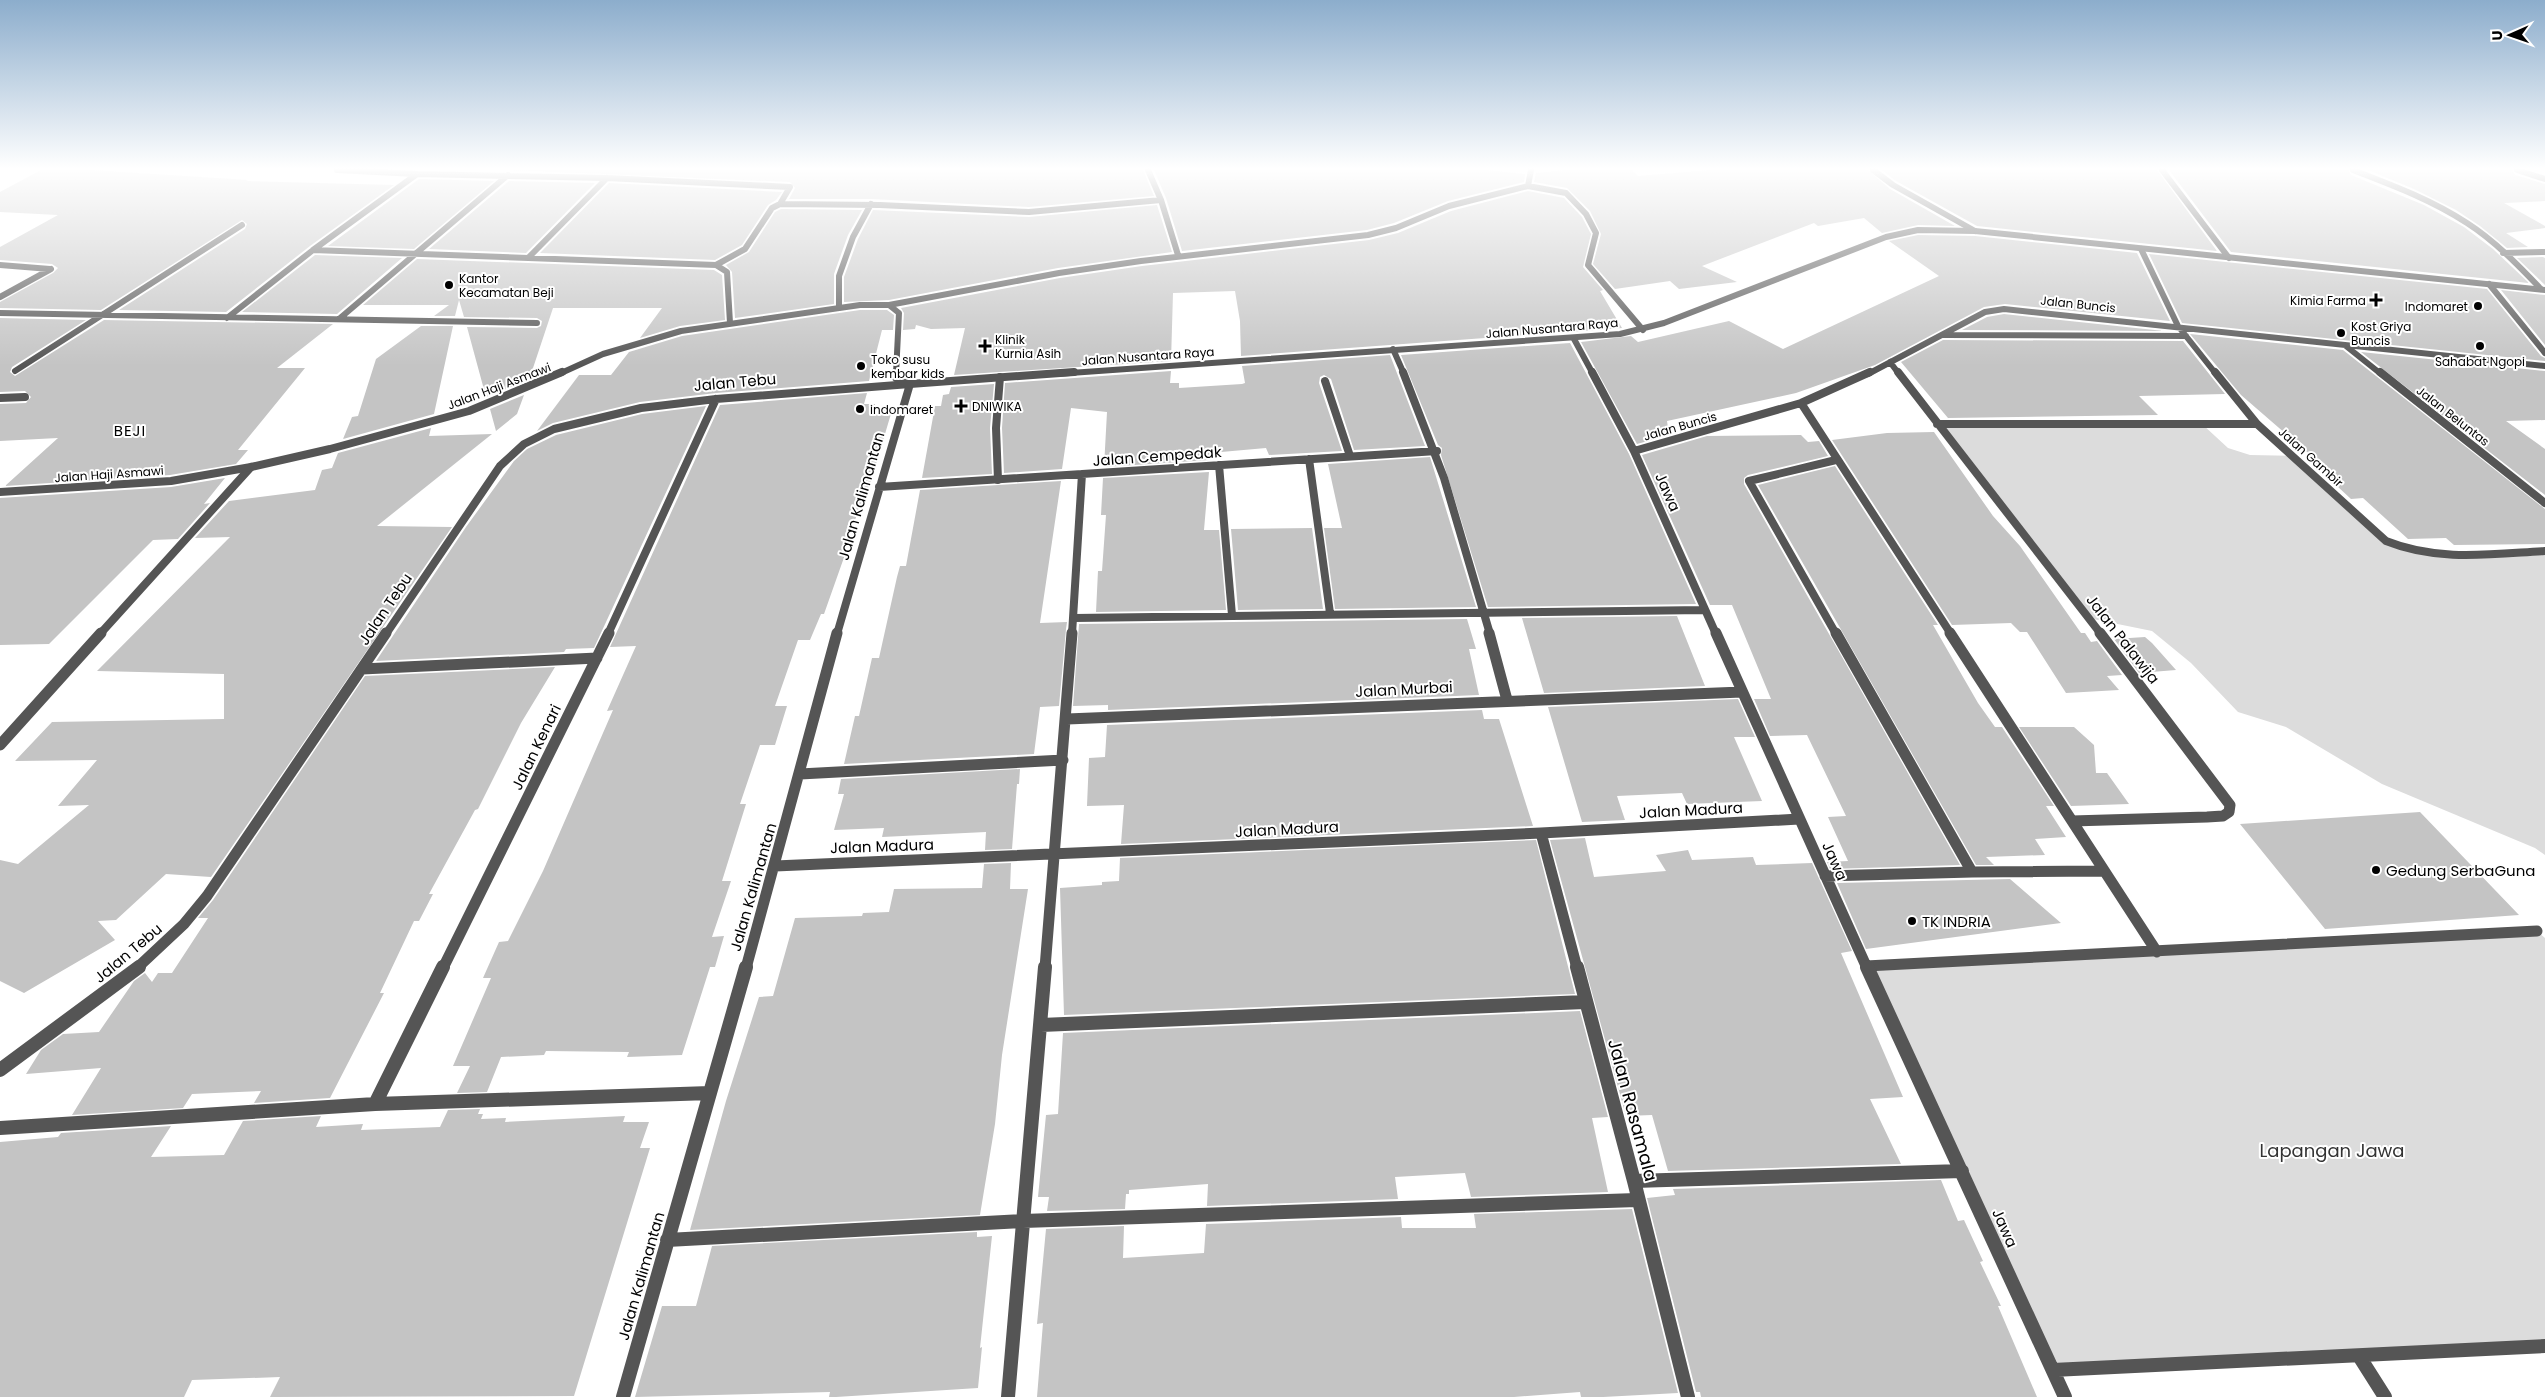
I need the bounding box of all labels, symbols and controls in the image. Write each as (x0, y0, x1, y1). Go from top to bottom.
north arrow (2485, 10, 2535, 60)
text: U (2487, 30, 2507, 41)
place label: Kantor Kecamatan Beji (459, 270, 554, 301)
marker: Kantor Kecamatan Beji (443, 279, 455, 291)
street label: Jalan Buncis (2039, 292, 2117, 316)
place label: Kimia Farma (2290, 292, 2366, 309)
marker: Kimia Farma (2370, 294, 2382, 306)
place label: Indomaret (2405, 298, 2468, 315)
marker: Indomaret (2472, 300, 2484, 312)
street label: Jalan Nusantara Raya (1485, 314, 1619, 342)
place label: Kost Griya Buncis (2351, 318, 2411, 349)
marker: Kost Griya Buncis (2335, 327, 2347, 339)
place label: Klinik Kurnia Asih (995, 331, 1061, 362)
marker: Klinik Kurnia Asih (979, 340, 991, 352)
marker: Sahabat Ngopi (2474, 340, 2486, 352)
street label: Jalan Nusantara Raya (1081, 343, 1215, 369)
place label: Toko susu kembar kids (871, 351, 944, 382)
place label: Sahabat Ngopi (2435, 353, 2525, 370)
street label: Jalan Haji Asmawi (445, 358, 553, 414)
marker: Toko susu kembar kids (855, 360, 867, 372)
street label: Jalan Tebu (693, 368, 777, 396)
street label: Jalan Beluntas (2413, 382, 2493, 450)
place label: DNIWIKA (972, 398, 1022, 415)
marker: DNIWIKA (954, 399, 968, 413)
place label: indomaret (870, 401, 933, 418)
marker: indomaret (854, 403, 866, 415)
street label: Jalan Buncis (1641, 407, 1719, 445)
district label: BEJI (114, 420, 146, 441)
street label: Jalan Gambir (2275, 423, 2347, 491)
street label: Jalan Kalimantan (833, 429, 889, 563)
street label: Jalan Cempedak (1092, 441, 1222, 471)
street label: Jalan Haji Asmawi (54, 462, 164, 486)
street label: Jawa (1650, 469, 1686, 515)
street label: Jalan Tebu (353, 569, 417, 649)
street label: Jalan Palawija (2081, 590, 2165, 688)
street label: Jalan Murbai (1355, 676, 1453, 702)
street label: Jalan Kenari (506, 701, 566, 793)
street label: Jalan Madura (1638, 797, 1744, 823)
street label: Jalan Madura (1234, 816, 1340, 842)
street label: Jalan Kalimantan (725, 820, 781, 954)
street label: Jalan Madura (830, 834, 934, 858)
street label: Jawa (1817, 838, 1853, 884)
place label: Gedung SerbaGuna (2386, 860, 2535, 881)
marker: Gedung SerbaGuna (2370, 864, 2382, 876)
place label: TK INDRIA (1922, 911, 1991, 932)
marker: TK INDRIA (1906, 915, 1918, 927)
street label: Jalan Tebu (90, 918, 166, 988)
street label: Jalan Rasamala (1602, 1036, 1664, 1184)
park label: Lapangan Jawa (2259, 1138, 2405, 1163)
street label: Jawa (1987, 1205, 2023, 1251)
street label: Jalan Kalimantan (613, 1209, 669, 1343)

